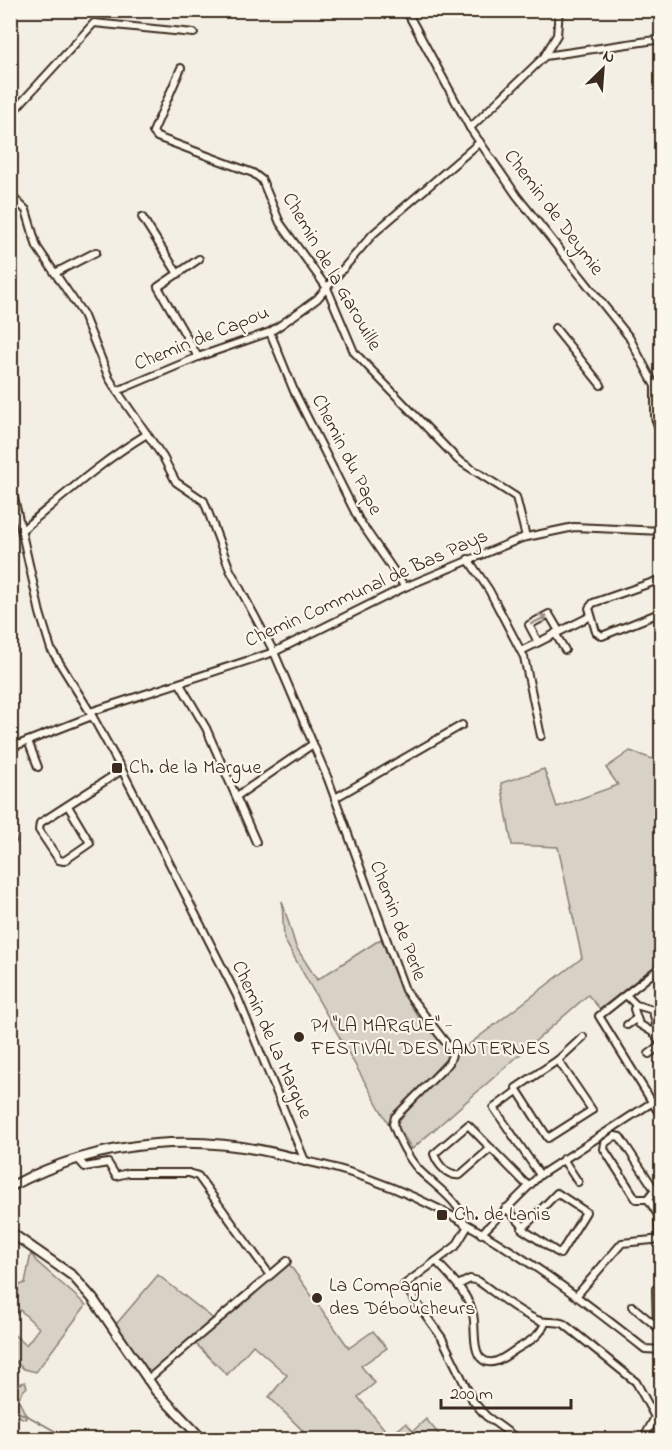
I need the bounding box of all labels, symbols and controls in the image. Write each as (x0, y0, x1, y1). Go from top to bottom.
north arrow (573, 39, 633, 99)
text: N (599, 44, 619, 70)
street label: Chemin de Deymie (496, 144, 610, 282)
street label: Chemin de la Garouille (274, 188, 388, 357)
street label: Chemin de Capou (130, 299, 274, 379)
street label: Chemin du Pape (303, 390, 389, 520)
street label: Chemin Communal de Bas Pays (241, 522, 493, 656)
one-way arrow (529, 614, 547, 625)
place label: Ch. de la Margue (129, 754, 261, 784)
marker: Ch. de la Margue (110, 761, 124, 775)
street label: Chemin de Perle (361, 857, 433, 985)
street label: Chemin de La Margue (222, 956, 319, 1124)
place label: P1 "LA MARGUE" - FESTIVAL DES LANTERNES (310, 1012, 550, 1064)
marker: P1 "LA MARGUE" - FESTIVAL DES LANTERNES (292, 1030, 306, 1044)
place label: Ch. de Lanis (454, 1201, 551, 1230)
marker: Ch. de Lanis (435, 1208, 449, 1222)
place label: La Compagnie des Déboucheurs (329, 1272, 475, 1324)
marker: La Compagnie des Déboucheurs (310, 1291, 324, 1305)
scale bar (441, 1372, 572, 1410)
text: 200 m (450, 1382, 493, 1408)

